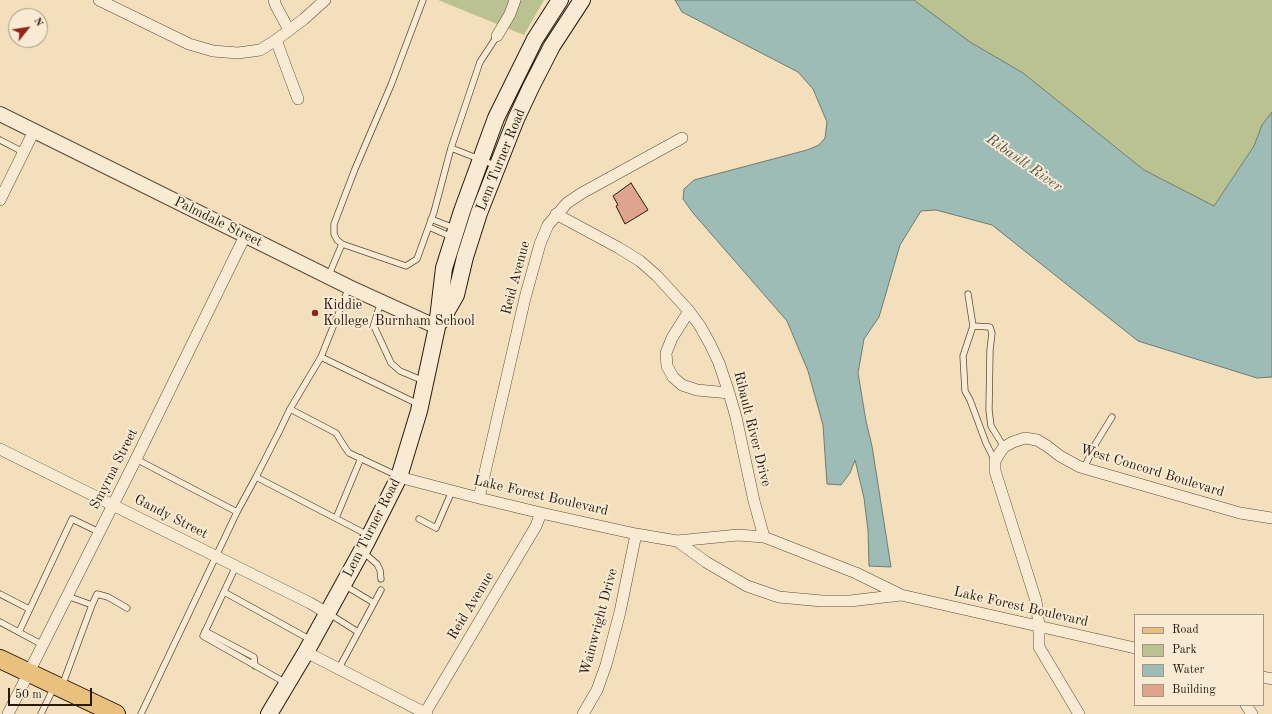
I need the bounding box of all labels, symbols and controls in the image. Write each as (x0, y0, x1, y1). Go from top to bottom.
north arrow (8, 8, 48, 48)
text: N (31, 16, 45, 29)
street label: Lem Turner Road (473, 106, 529, 214)
water label: Ribault River (983, 130, 1065, 196)
street label: Palmdale Street (171, 193, 265, 251)
street label: Reid Avenue (498, 239, 534, 317)
place label: Kiddie Kollege/Burnham School (323, 297, 475, 330)
marker: Kiddie Kollege/Burnham School (310, 308, 320, 318)
street label: Ribault River Drive (730, 370, 774, 488)
street label: Smyrna Street (86, 426, 142, 512)
street label: West Concord Boulevard (1078, 441, 1226, 501)
street label: Lake Forest Boulevard (472, 472, 610, 520)
street label: Lem Turner Road (340, 476, 404, 580)
street label: Gandy Street (131, 491, 211, 543)
street label: Wainwright Drive (577, 567, 621, 677)
street label: Reid Avenue (444, 569, 498, 643)
street label: Lake Forest Boulevard (952, 583, 1090, 631)
legend (1134, 614, 1264, 706)
text: Road (1172, 624, 1199, 636)
text: Park (1172, 644, 1197, 656)
text: Water (1172, 664, 1204, 676)
scale bar (10, 680, 94, 706)
text: Building (1172, 684, 1216, 696)
text: 50 m (15, 689, 42, 701)

